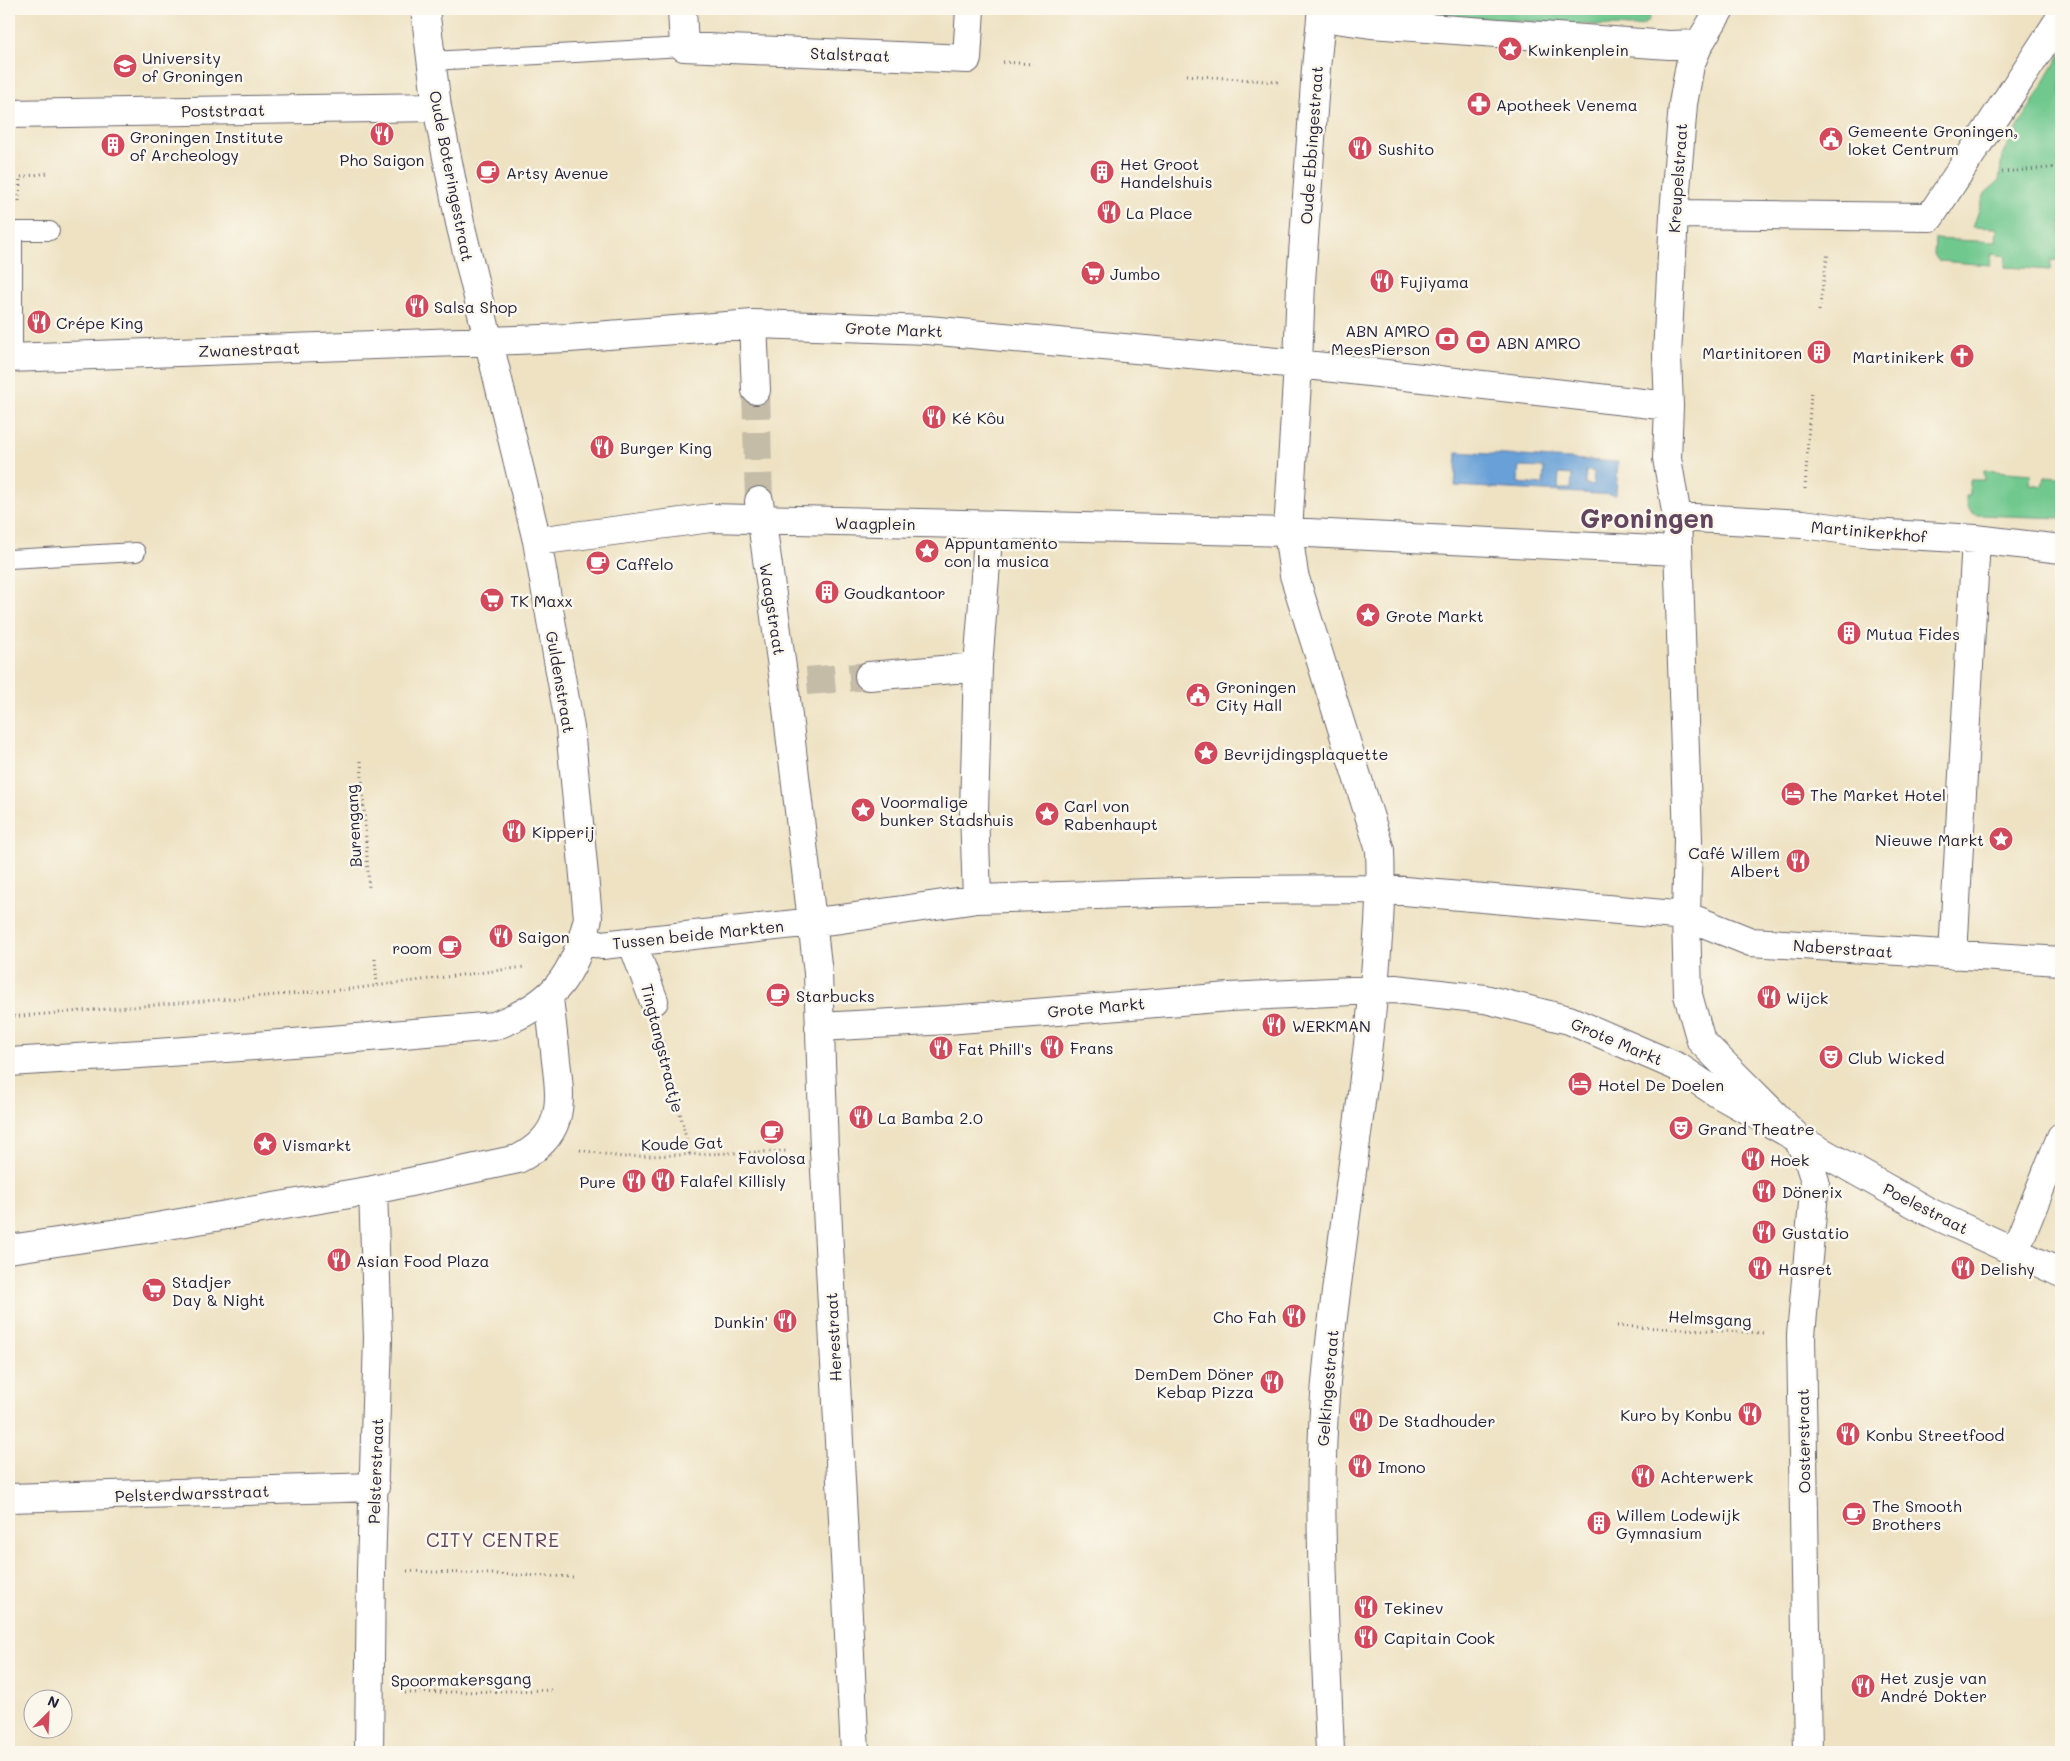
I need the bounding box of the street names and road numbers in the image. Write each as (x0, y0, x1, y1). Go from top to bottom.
street label: Stalstraat (810, 42, 890, 66)
street label: Oude Ebbingestraat (1295, 65, 1327, 225)
street label: Oude Boteringestraat (425, 89, 479, 263)
street label: Poststraat (181, 99, 265, 121)
street label: Kreupelstraat (1663, 122, 1691, 234)
street label: Grote Markt (845, 317, 943, 341)
street label: Zwanestraat (198, 337, 300, 361)
street label: Waagplein (834, 512, 916, 534)
street label: Martinikerkhof (1810, 515, 1929, 547)
street label: Waagstraat (755, 561, 791, 657)
street label: Guldenstraat (542, 629, 580, 735)
street label: Burengang (340, 784, 366, 868)
street label: Tussen beide Markten (611, 915, 785, 953)
street label: Naberstraat (1793, 934, 1893, 962)
street label: Tingtangstraatje (637, 981, 689, 1115)
street label: Grote Markt (1046, 992, 1146, 1022)
street label: Grote Markt (1568, 1012, 1666, 1070)
street label: Koude Gat (641, 1131, 723, 1155)
street label: Poelestraat (1880, 1178, 1972, 1238)
street label: Herestraat (820, 1292, 846, 1382)
street label: Helmsgang (1668, 1305, 1752, 1331)
street label: Gelkingestraat (1311, 1329, 1343, 1447)
street label: Oosterstraat (1792, 1388, 1814, 1494)
street label: Pelsterstraat (363, 1418, 387, 1524)
street label: Pelsterdwarsstraat (114, 1480, 270, 1506)
street label: Spoormakersgang (391, 1667, 531, 1691)

